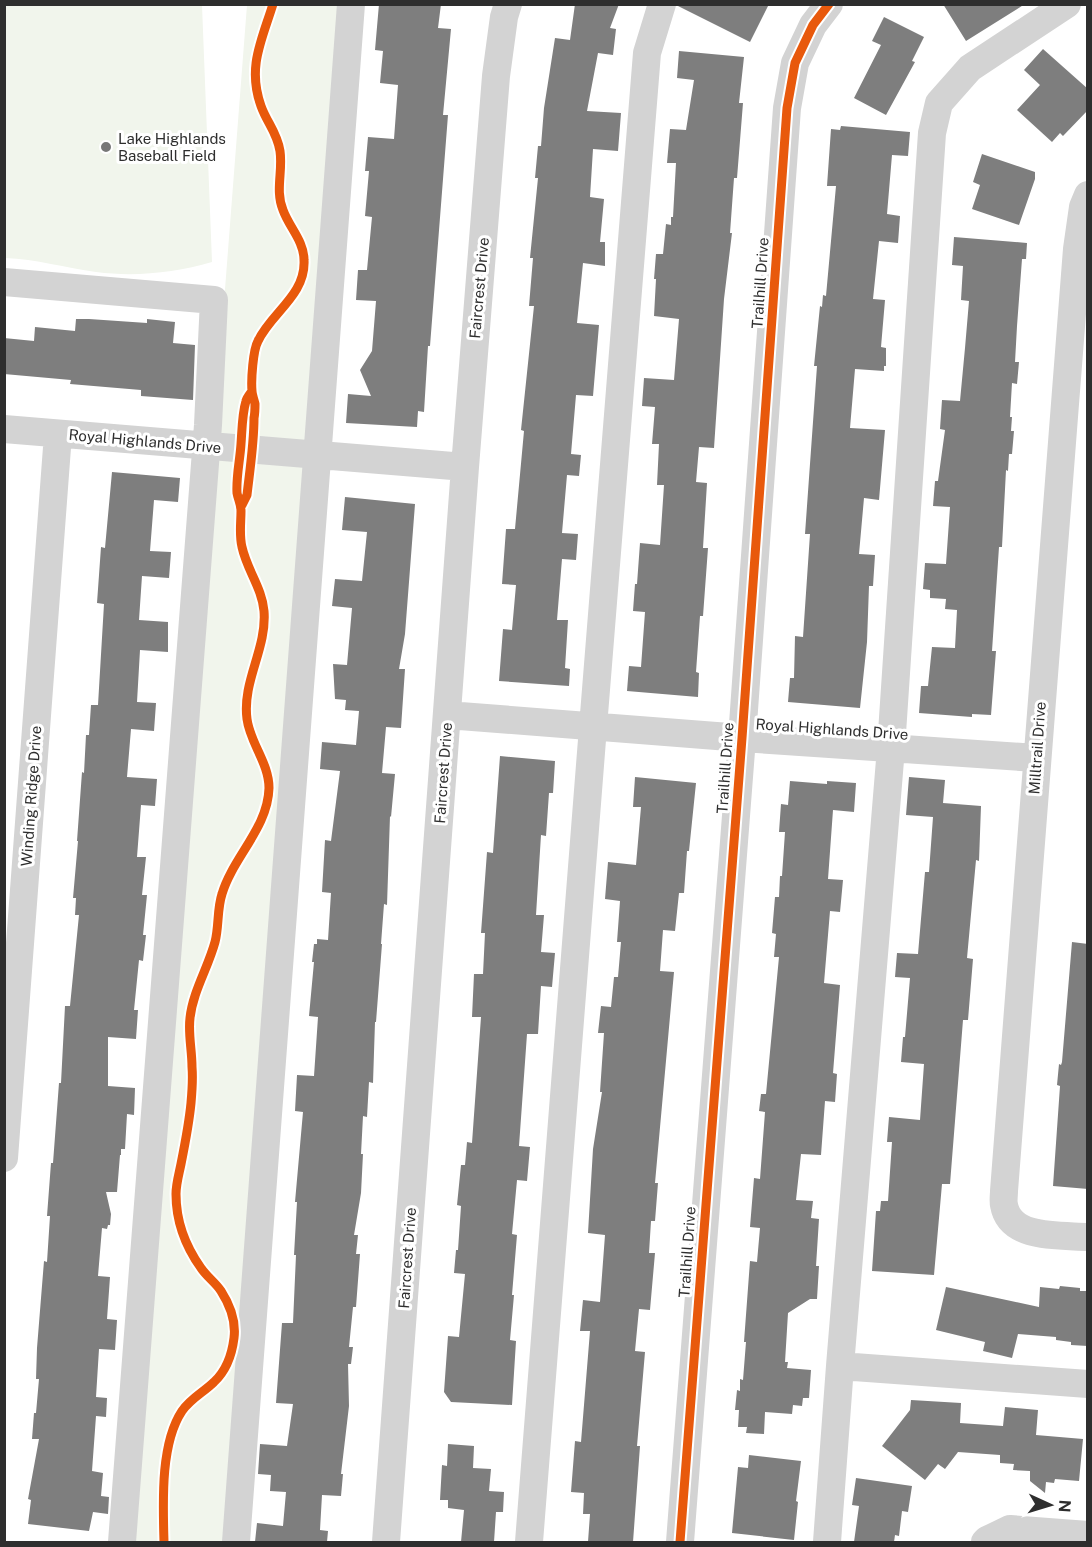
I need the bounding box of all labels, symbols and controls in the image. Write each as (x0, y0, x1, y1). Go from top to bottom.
place label: Lake Highlands Baseball Field (118, 130, 226, 164)
marker: Lake Highlands Baseball Field (99, 140, 113, 154)
street label: Faircrest Drive (466, 237, 492, 339)
street label: Trailhill Drive (748, 237, 772, 329)
street label: Royal Highlands Drive (68, 426, 222, 456)
street label: Milltrail Drive (1025, 701, 1049, 795)
street label: Royal Highlands Drive (755, 715, 909, 743)
street label: Faircrest Drive (431, 722, 455, 824)
street label: Trailhill Drive (713, 722, 737, 814)
street label: Winding Ridge Drive (18, 725, 44, 867)
street label: Trailhill Drive (675, 1206, 699, 1298)
street label: Faircrest Drive (395, 1207, 419, 1309)
north arrow (1020, 1475, 1080, 1535)
text: N (1055, 1499, 1074, 1513)

